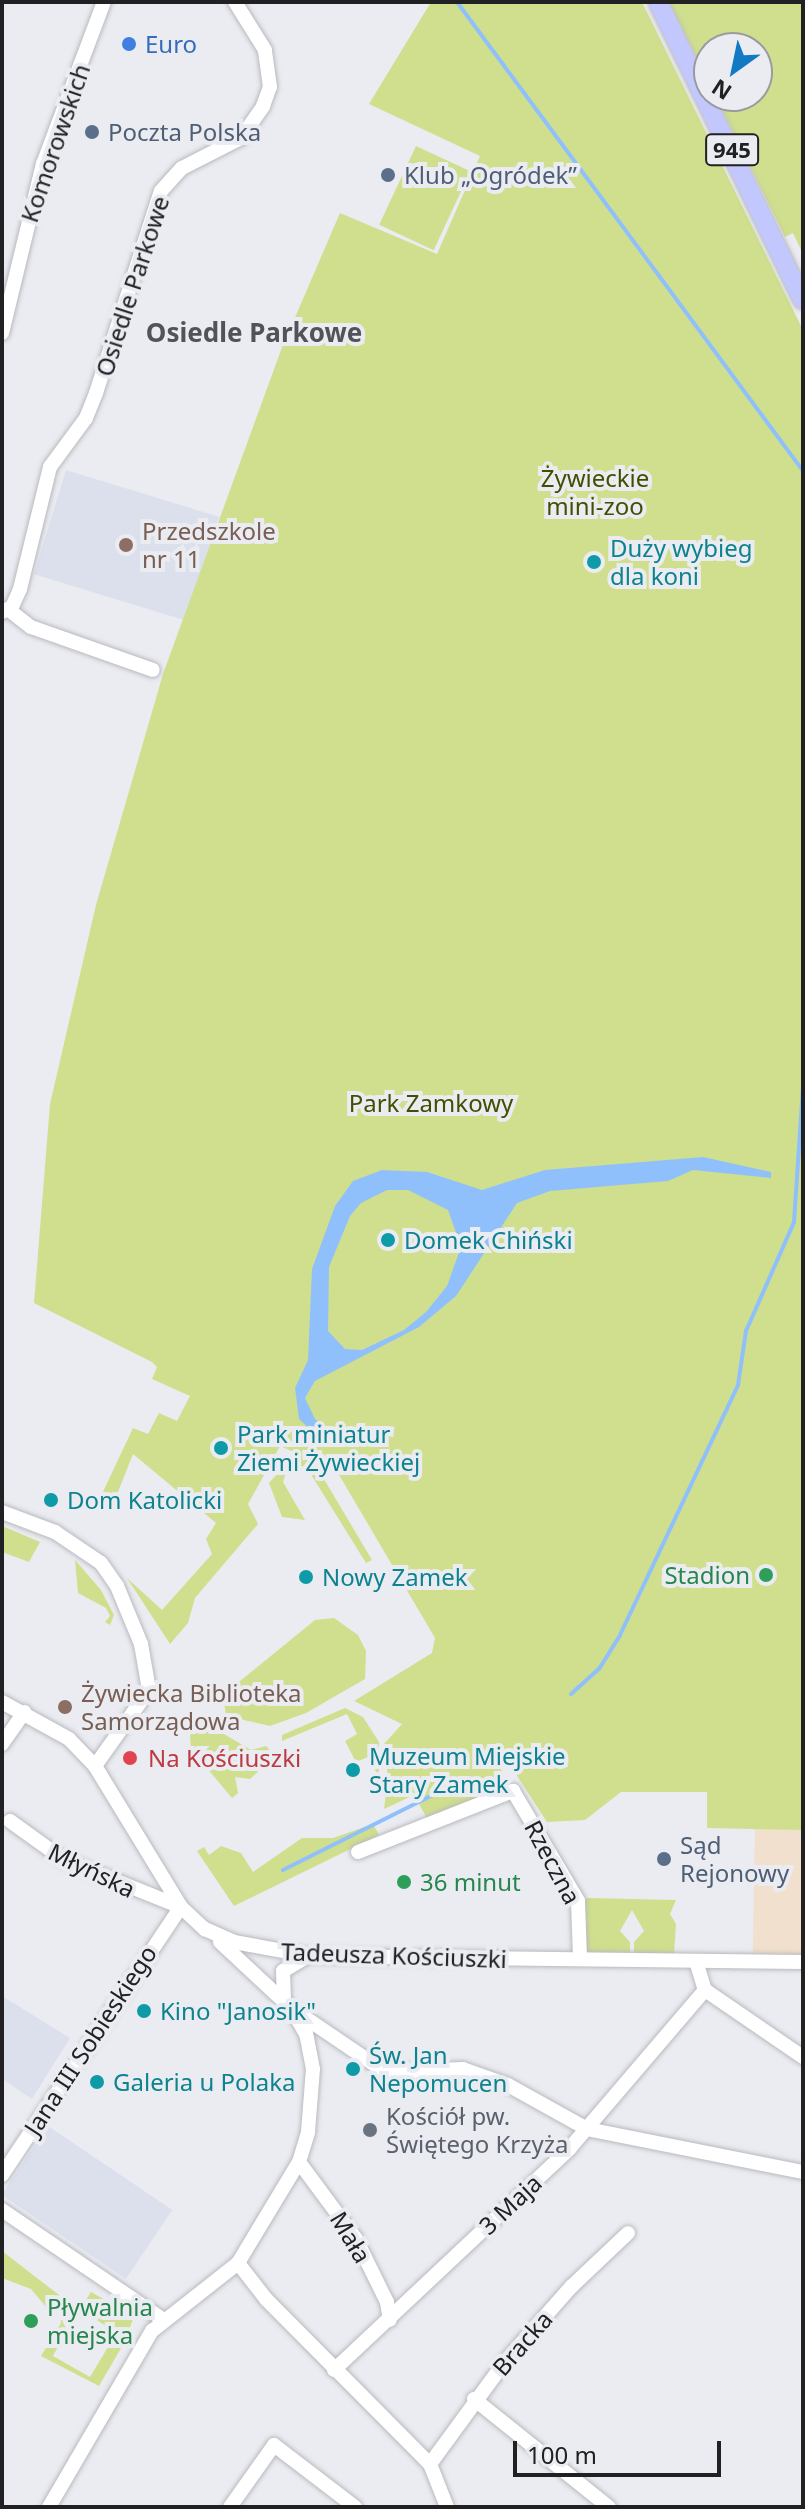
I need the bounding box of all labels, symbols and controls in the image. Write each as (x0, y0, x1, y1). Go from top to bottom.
place label: Euro (145, 30, 197, 58)
north arrow (693, 32, 773, 112)
marker: Euro (120, 35, 138, 53)
street label: Komorowskich (14, 60, 96, 226)
text: N (705, 73, 737, 108)
place label: Poczta Polska (108, 118, 261, 146)
marker: Poczta Polska (83, 123, 101, 141)
road number: 945 (704, 132, 760, 168)
place label: Klub „Ogródek” (404, 161, 577, 189)
marker: Klub „Ogródek” (379, 166, 397, 184)
street label: Osiedle Parkowe (89, 192, 175, 380)
district label: Osiedle Parkowe (146, 317, 362, 349)
park label: Żywieckie mini-zoo (541, 464, 649, 520)
place label: Przedszkole nr 11 (142, 517, 276, 573)
place label: Duży wybieg dla koni (610, 534, 752, 590)
marker: Przedszkole nr 11 (117, 536, 135, 554)
marker: Duży wybieg dla koni (585, 553, 603, 571)
park label: Park Zamkowy (349, 1089, 513, 1117)
place label: Domek Chiński (404, 1226, 573, 1254)
marker: Domek Chiński (379, 1231, 397, 1249)
place label: Park miniatur Ziemi Żywieckiej (237, 1420, 420, 1476)
marker: Park miniatur Ziemi Żywieckiej (212, 1439, 230, 1457)
place label: Dom Katolicki (67, 1486, 222, 1514)
marker: Dom Katolicki (42, 1491, 60, 1509)
place label: Stadion (664, 1561, 750, 1589)
place label: Nowy Zamek (322, 1563, 468, 1591)
marker: Stadion (757, 1566, 775, 1584)
marker: Nowy Zamek (297, 1568, 315, 1586)
place label: Żywiecka Biblioteka Samorządowa (81, 1679, 302, 1735)
marker: Żywiecka Biblioteka Samorządowa (56, 1698, 74, 1716)
place label: Muzeum Miejskie Stary Zamek (369, 1742, 566, 1798)
place label: Na Kościuszki (148, 1744, 301, 1772)
marker: Na Kościuszki (119, 1747, 141, 1769)
marker: Muzeum Miejskie Stary Zamek (344, 1761, 362, 1779)
street label: Rzeczna (519, 1815, 587, 1909)
place label: Sąd Rejonowy (680, 1831, 789, 1887)
street label: Młyńska (44, 1837, 140, 1903)
marker: Sąd Rejonowy (655, 1850, 673, 1868)
place label: 36 minut (420, 1868, 521, 1896)
marker: 36 minut (395, 1873, 413, 1891)
street label: Tadeusza Kościuszki (281, 1937, 507, 1973)
street label: Jana III Sobieskiego (18, 1940, 162, 2140)
place label: Kino "Janosik" (160, 1997, 316, 2025)
marker: Kino "Janosik" (135, 2002, 153, 2020)
place label: Św. Jan Nepomucen (369, 2041, 507, 2097)
marker: Św. Jan Nepomucen (344, 2060, 362, 2078)
place label: Galeria u Polaka (113, 2068, 296, 2096)
marker: Galeria u Polaka (88, 2073, 106, 2091)
place label: Kościół pw. Świętego Krzyża (386, 2102, 569, 2158)
marker: Kościół pw. Świętego Krzyża (361, 2121, 379, 2139)
street label: 3 Maja (473, 2168, 547, 2240)
street label: Mała (325, 2206, 377, 2268)
place label: Pływalnia miejska (47, 2293, 153, 2349)
street label: Bracka (486, 2305, 558, 2381)
marker: Pływalnia miejska (22, 2312, 40, 2330)
scale bar (517, 2425, 725, 2475)
text: 100 m (527, 2438, 597, 2471)

